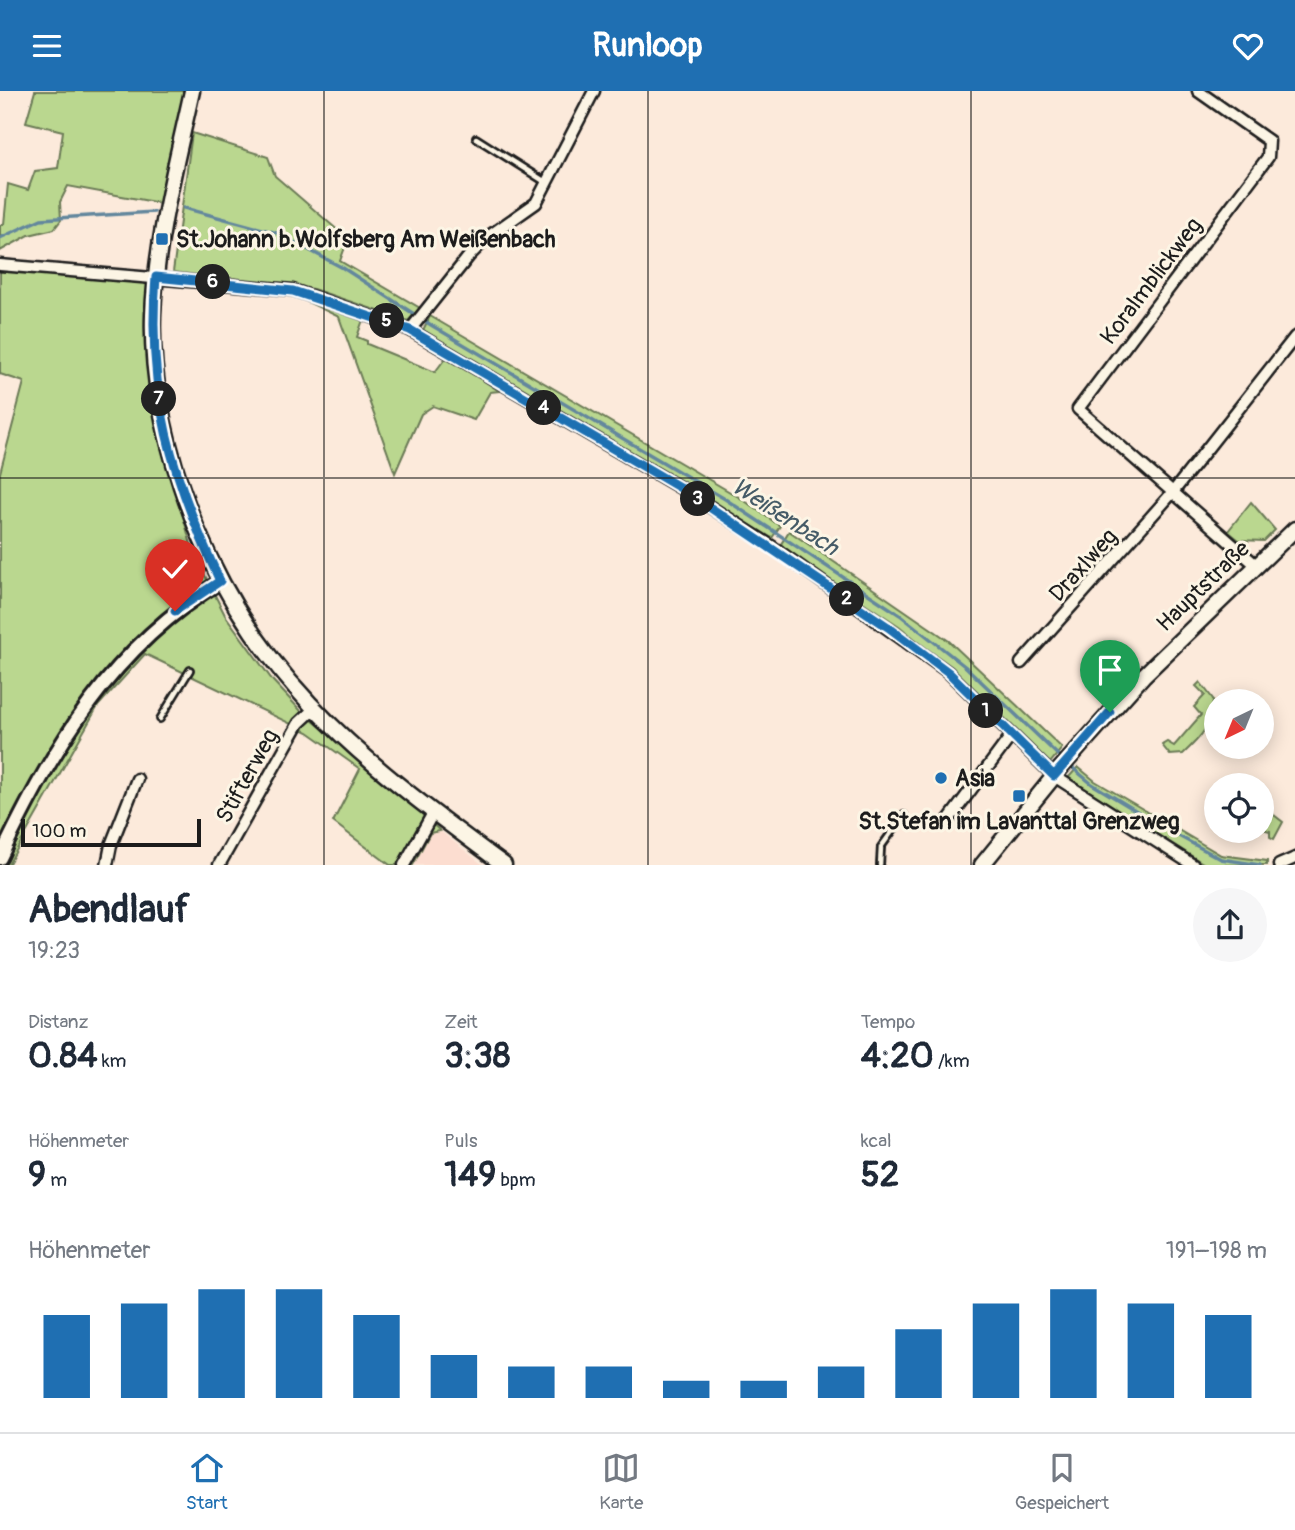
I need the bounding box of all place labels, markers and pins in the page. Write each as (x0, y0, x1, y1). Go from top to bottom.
place label: St.Johann b.Wolfsberg Am Weißenbach (176, 225, 556, 254)
marker: St.Johann b.Wolfsberg Am Weißenbach (154, 231, 170, 247)
pin: 6 (196, 265, 230, 299)
pin: 5 (370, 303, 404, 338)
pin: 7 (142, 381, 176, 417)
pin: 4 (526, 391, 562, 425)
pin: 3 (680, 481, 716, 517)
pin (145, 539, 205, 611)
pin: 2 (830, 581, 864, 617)
pin (1080, 640, 1140, 712)
pin: 1 (968, 693, 1004, 729)
place label: Asia (955, 764, 995, 793)
marker: Asia (933, 770, 949, 786)
marker: St.Stefan im Lavanttal Grenzweg (1011, 788, 1027, 804)
place label: St.Stefan im Lavanttal Grenzweg (859, 807, 1180, 836)

